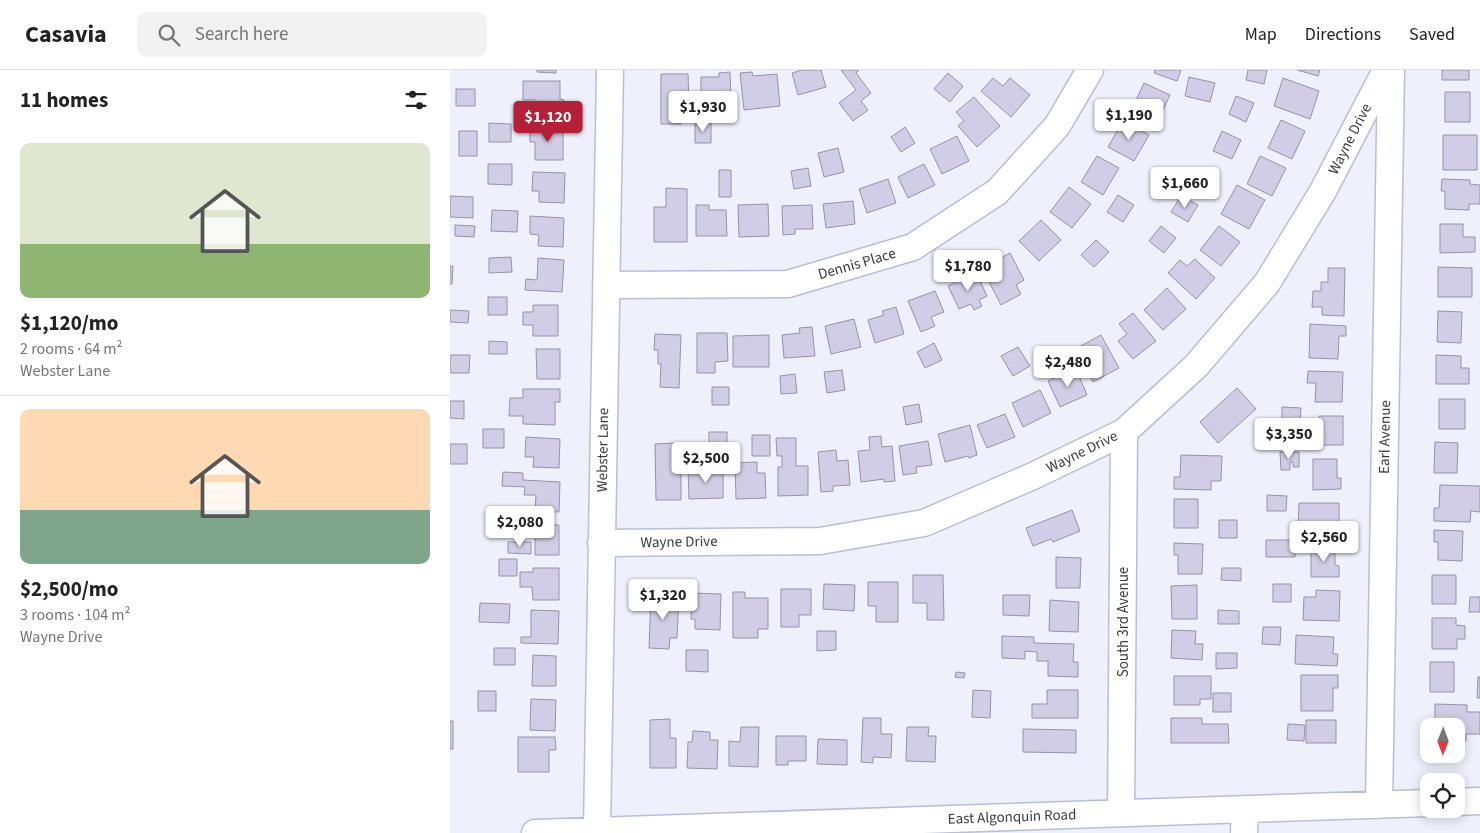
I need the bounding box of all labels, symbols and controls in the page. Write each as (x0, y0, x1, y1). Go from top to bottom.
search box (137, 12, 487, 57)
text: Casavia (25, 17, 107, 52)
icon: search (155, 21, 183, 49)
text: Search here (195, 21, 288, 48)
text: Map (1245, 22, 1277, 47)
text: Directions (1305, 22, 1381, 47)
text: Saved (1409, 22, 1455, 47)
text: 11 homes (20, 85, 108, 115)
icon: filters (402, 86, 430, 114)
pin: $1,930 (662, 90, 744, 133)
text: $1,930 (679, 96, 727, 118)
pin: $1,190 (1088, 98, 1170, 141)
pin: $1,120 (507, 100, 589, 143)
street label: Wayne Drive (1323, 100, 1377, 178)
text: $1,190 (1105, 104, 1153, 126)
text: $1,120 (524, 106, 572, 128)
pin: $1,660 (1144, 166, 1226, 209)
text: $1,660 (1161, 172, 1209, 194)
icon: home (180, 176, 270, 266)
street label: Dennis Place (816, 243, 898, 285)
pin: $1,780 (927, 250, 1009, 292)
text: $1,780 (944, 255, 992, 277)
text: $1,120/mo (20, 308, 119, 338)
text: 2 rooms · 64 m² (20, 338, 122, 360)
pin: $2,480 (1027, 346, 1109, 388)
text: $2,480 (1044, 351, 1092, 373)
text: Webster Lane (20, 360, 110, 382)
street label: Earl Avenue (1374, 400, 1396, 474)
street label: Webster Lane (592, 408, 614, 492)
pin: $3,350 (1248, 418, 1330, 460)
text: $3,350 (1265, 423, 1313, 445)
street label: Wayne Drive (1043, 426, 1121, 478)
icon: home (180, 441, 270, 531)
pin: $2,500 (665, 442, 747, 484)
text: $2,500 (682, 447, 730, 469)
pin: $2,080 (479, 506, 561, 548)
text: $2,080 (496, 511, 544, 533)
pin: $2,560 (1283, 520, 1365, 563)
text: $2,560 (1300, 526, 1348, 548)
street label: Wayne Drive (640, 531, 718, 553)
street label: South 3rd Avenue (1113, 567, 1134, 677)
text: $2,500/mo (20, 574, 119, 604)
pin: $1,320 (622, 578, 704, 621)
text: $1,320 (639, 584, 687, 606)
text: 3 rooms · 104 m² (20, 604, 130, 626)
text: Wayne Drive (20, 626, 102, 648)
north arrow (1420, 718, 1465, 762)
map controls (1420, 718, 1465, 818)
button: locate (1420, 773, 1465, 818)
street label: East Algonquin Road (947, 804, 1077, 830)

